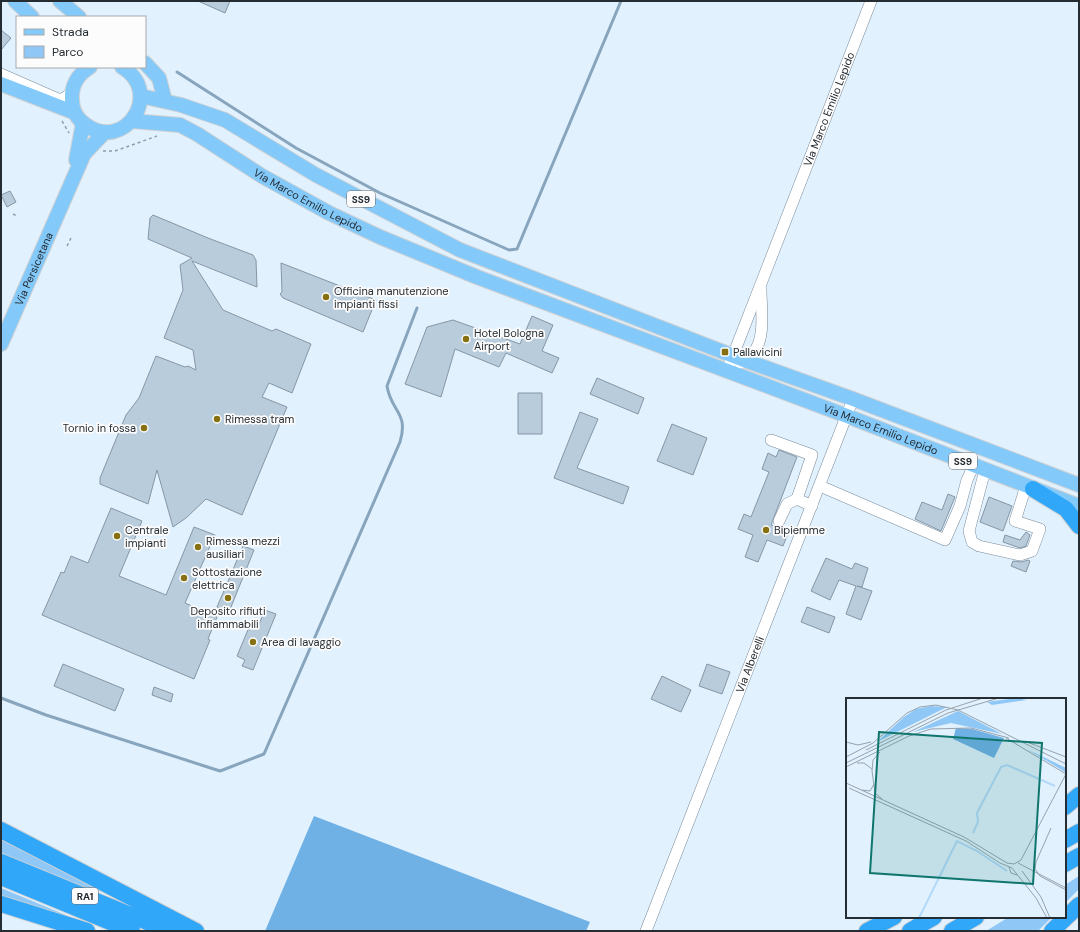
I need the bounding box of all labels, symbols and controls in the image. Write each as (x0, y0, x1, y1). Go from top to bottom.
legend (16, 16, 146, 68)
text: Strada (52, 24, 89, 40)
text: Parco (52, 44, 83, 60)
street label: Via Marco Emilio Lepido (800, 50, 858, 168)
street label: Via Marco Emilio Lepido (251, 165, 365, 235)
road number: SS9 (347, 191, 375, 207)
street label: Via Persicetana (12, 230, 56, 308)
place label: Officina manutenzione impianti fissi (334, 284, 449, 311)
marker: Officina manutenzione impianti fissi (321, 292, 331, 302)
place label: Hotel Bologna Airport (474, 326, 544, 353)
marker: Hotel Bologna Airport (461, 334, 471, 344)
place label: Pallavicini (733, 345, 782, 359)
marker: Pallavicini (720, 347, 730, 357)
street label: Via Marco Emilio Lepido (821, 401, 940, 458)
place label: Rimessa tram (225, 412, 295, 426)
marker: Rimessa tram (212, 414, 222, 424)
place label: Tornio in fossa (63, 421, 136, 435)
marker: Tornio in fossa (139, 423, 149, 433)
road number: SS9 (949, 453, 977, 469)
place label: Centrale impianti (125, 523, 169, 550)
place label: Bipiemme (774, 523, 825, 537)
marker: Bipiemme (761, 525, 771, 535)
marker: Centrale impianti (112, 531, 122, 541)
place label: Rimessa mezzi ausiliari (206, 534, 280, 561)
marker: Rimessa mezzi ausiliari (193, 542, 203, 552)
place label: Sottostazione elettrica (192, 565, 262, 592)
marker: Sottostazione elettrica (179, 573, 189, 583)
marker: Deposito rifiuti infiammabili (223, 593, 233, 603)
place label: Deposito rifiuti infiammabili (190, 604, 266, 631)
street label: Via Alberelli (732, 634, 767, 695)
place label: Area di lavaggio (261, 635, 341, 649)
marker: Area di lavaggio (248, 637, 258, 647)
inset map (846, 698, 1066, 918)
road number: RA1 (72, 888, 98, 904)

